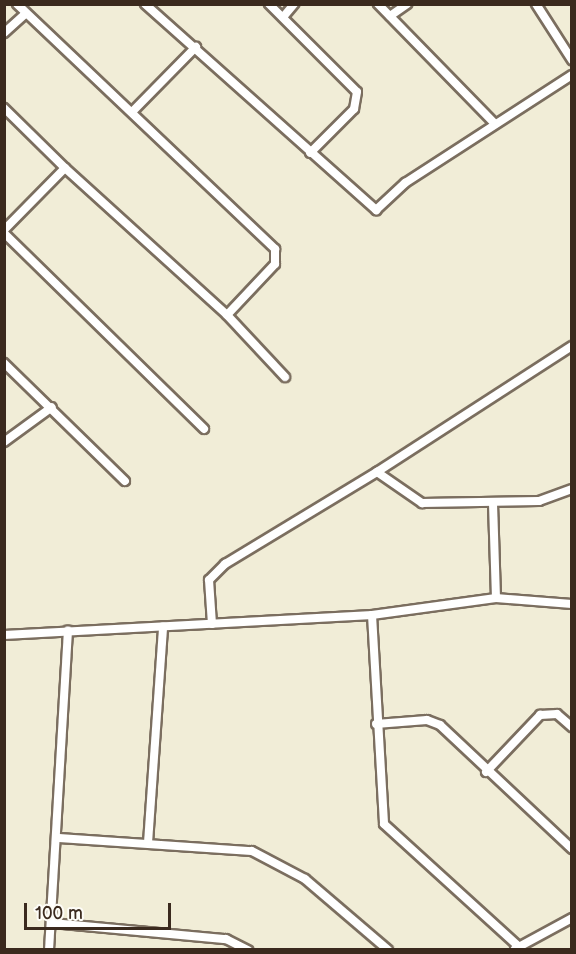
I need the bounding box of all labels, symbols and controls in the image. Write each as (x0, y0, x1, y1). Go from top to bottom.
scale bar (27, 891, 174, 929)
text: 100 m (35, 903, 83, 924)

